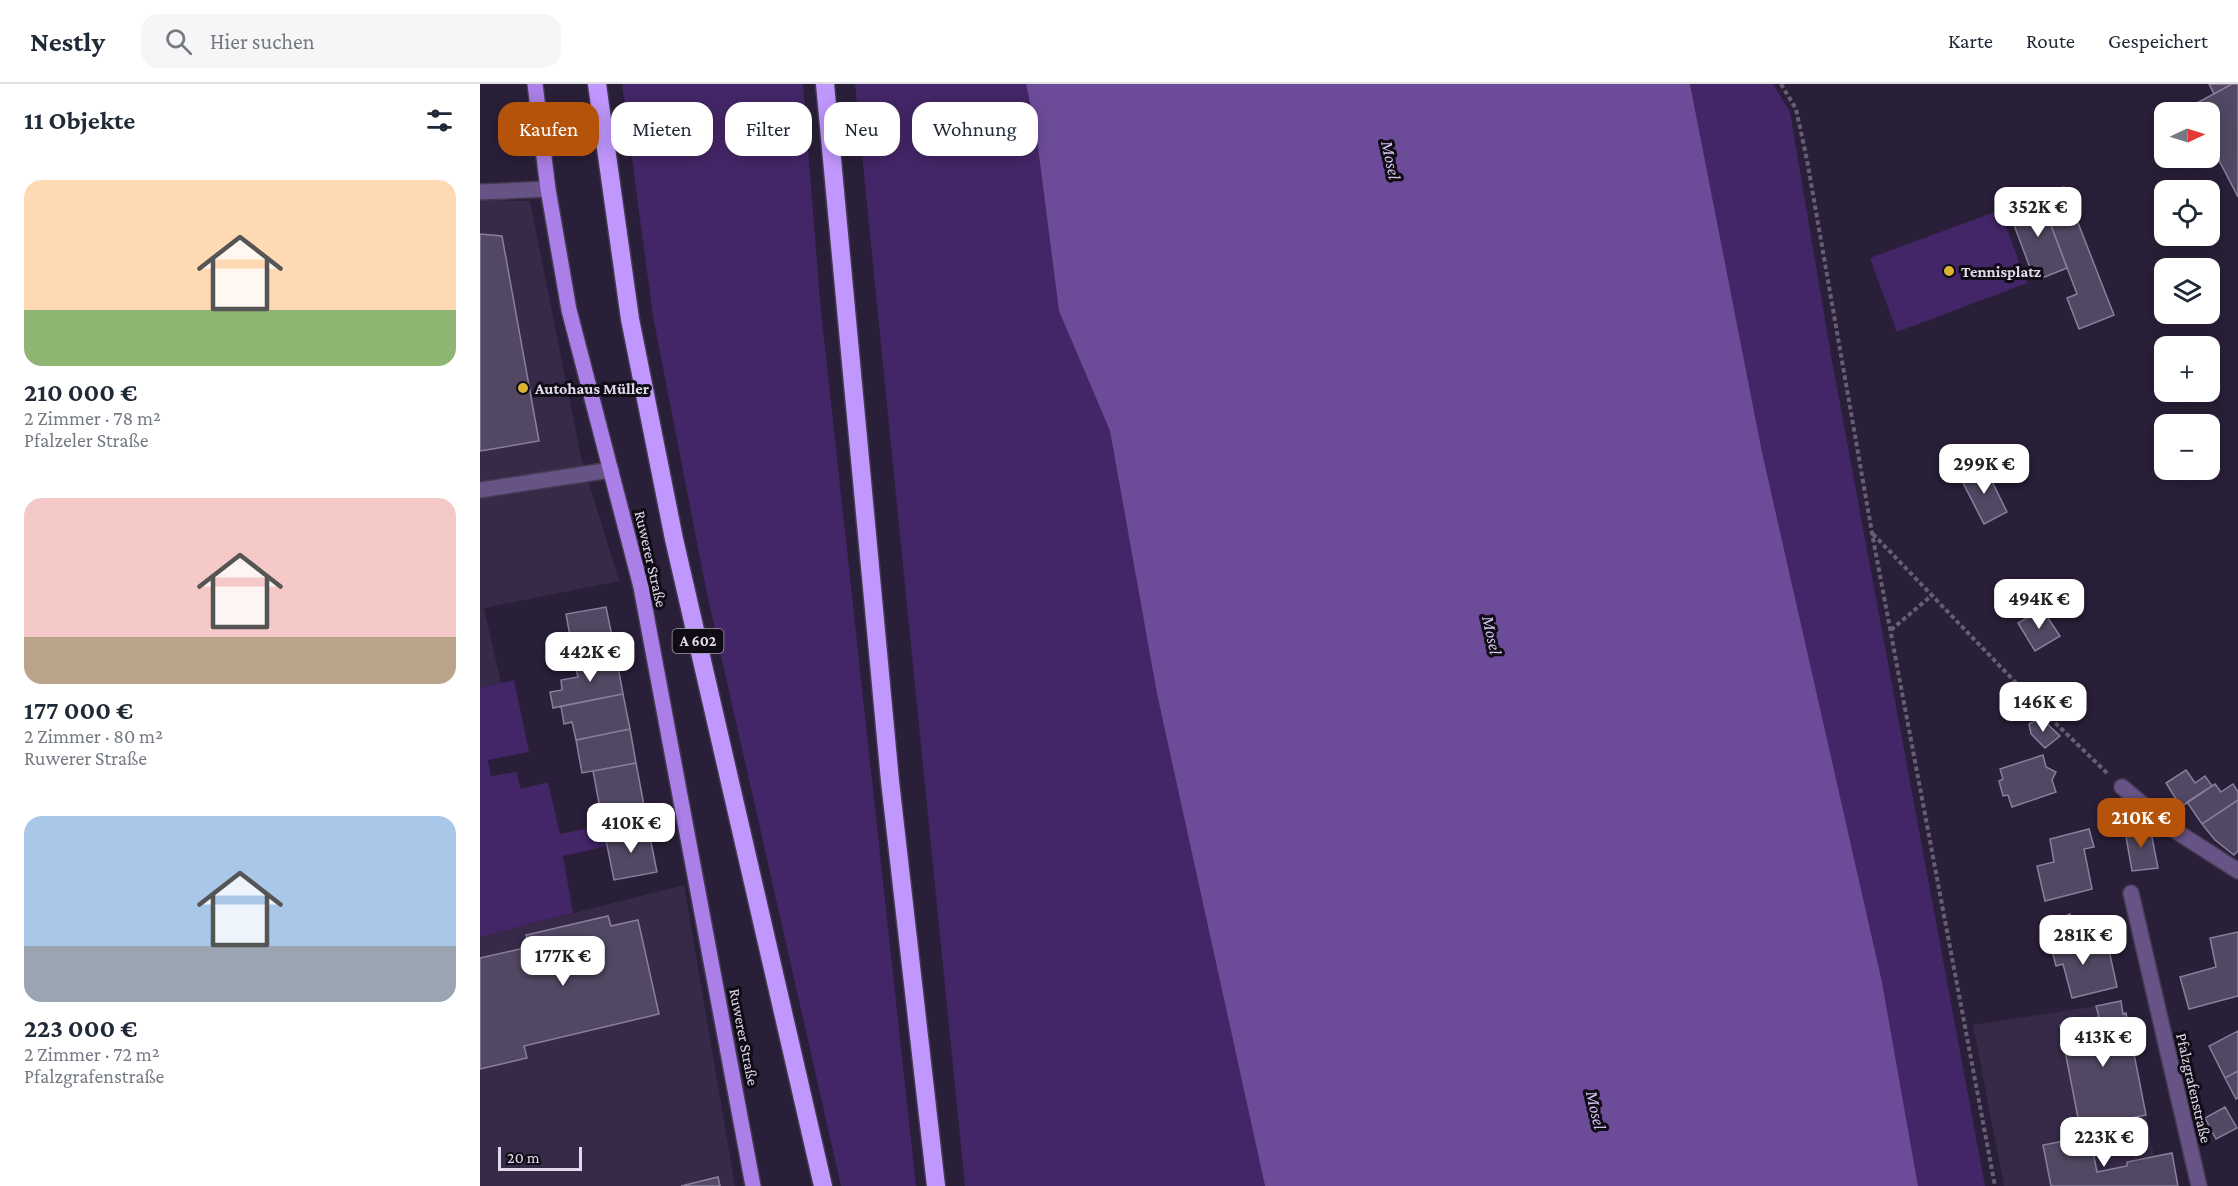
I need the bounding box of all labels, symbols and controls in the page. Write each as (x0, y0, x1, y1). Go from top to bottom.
search box (141, 14, 561, 68)
icon: search (162, 25, 195, 58)
text: Nestly (30, 26, 105, 57)
text: Hier suchen (210, 29, 314, 54)
text: Karte (1948, 29, 1993, 53)
text: Route (2026, 29, 2075, 53)
text: Gespeichert (2108, 29, 2208, 53)
chip: Kaufen (498, 102, 599, 156)
chip: Mieten (611, 102, 713, 156)
chip: Filter (725, 102, 812, 156)
chip: Neu (824, 102, 900, 156)
chip: Wohnung (912, 102, 1038, 156)
north arrow (2154, 102, 2220, 168)
map controls (2154, 102, 2220, 480)
icon: filters (423, 104, 456, 137)
text: 11 Objekte (24, 106, 135, 135)
water label: Mosel (1377, 138, 1405, 182)
button: locate (2154, 180, 2220, 246)
pin: 352K € (1989, 187, 2087, 238)
text: 352K € (2008, 195, 2068, 217)
icon: home (186, 219, 294, 327)
button: layers (2154, 258, 2220, 324)
place label: Tennisplatz (1961, 263, 2042, 280)
marker: Tennisplatz (1942, 264, 1956, 278)
button: + (2154, 336, 2220, 402)
text: 210 000 € (24, 378, 137, 407)
place label: Autohaus Müller (534, 380, 650, 397)
marker: Autohaus Müller (516, 381, 530, 395)
text: 2 Zimmer · 78 m² (24, 407, 161, 429)
button: − (2154, 414, 2220, 480)
text: Pfalzeler Straße (24, 429, 149, 451)
pin: 299K € (1935, 444, 2033, 495)
text: 299K € (1953, 452, 2015, 474)
street label: Ruwerer Straße (632, 509, 670, 609)
icon: home (186, 537, 294, 645)
pin: 494K € (1990, 579, 2088, 630)
text: 494K € (2008, 587, 2070, 609)
water label: Mosel (1478, 613, 1506, 657)
road number: A 602 (672, 629, 724, 653)
pin: 442K € (541, 632, 639, 683)
text: 442K € (559, 640, 621, 662)
pin: 146K € (1994, 682, 2092, 733)
text: 146K € (2014, 690, 2072, 712)
text: 177 000 € (24, 696, 133, 725)
text: 2 Zimmer · 80 m² (24, 725, 163, 747)
text: Ruwerer Straße (24, 747, 147, 769)
pin: 210K € (2092, 798, 2190, 849)
pin: 410K € (582, 803, 680, 854)
text: 210K € (2111, 806, 2171, 828)
text: 410K € (601, 811, 661, 833)
icon: home (186, 855, 294, 963)
pin: 281K € (2034, 915, 2132, 966)
text: 281K € (2053, 923, 2113, 945)
pin: 177K € (514, 936, 612, 987)
text: 177K € (535, 944, 591, 966)
street label: Ruwerer Straße (726, 987, 762, 1087)
text: 223 000 € (24, 1014, 137, 1043)
pin: 413K € (2054, 1017, 2152, 1068)
text: 413K € (2074, 1025, 2132, 1047)
street label: Pfalzgrafenstraße (2172, 1031, 2215, 1145)
text: 2 Zimmer · 72 m² (24, 1043, 160, 1065)
text: Pfalzgrafenstraße (24, 1065, 164, 1087)
water label: Mosel (1582, 1088, 1610, 1132)
pin: 223K € (2055, 1117, 2153, 1168)
text: 223K € (2074, 1125, 2134, 1147)
scale bar (498, 1144, 582, 1172)
text: 20 m (507, 1149, 540, 1166)

